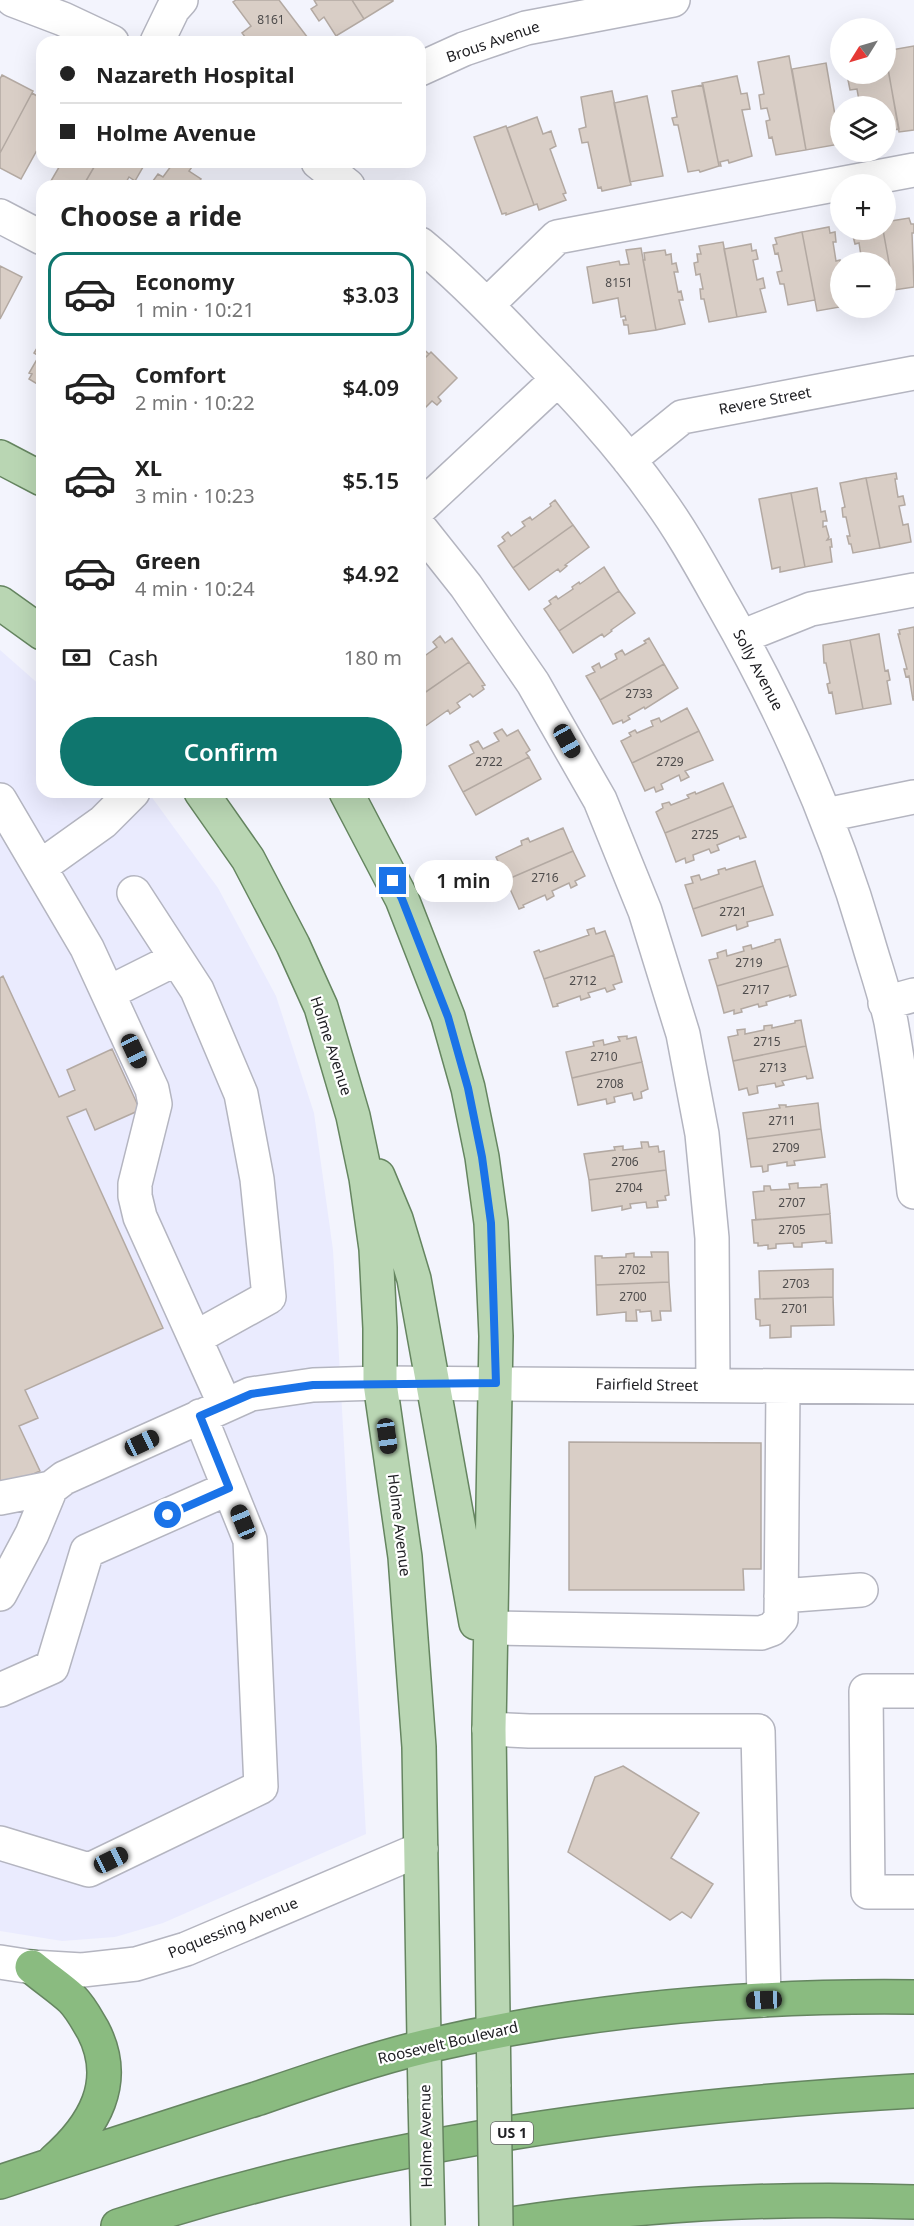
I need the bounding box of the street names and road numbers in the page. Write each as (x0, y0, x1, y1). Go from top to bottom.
street label: Brous Avenue (443, 16, 542, 66)
street label: Revere Street (717, 381, 813, 419)
street label: Solly Avenue (729, 625, 789, 714)
street label: Holme Avenue (307, 994, 357, 1098)
street label: Fairfield Street (596, 1373, 699, 1395)
street label: Holme Avenue (384, 1472, 416, 1577)
street label: Poquessing Avenue (165, 1892, 301, 1962)
street label: Roosevelt Boulevard (376, 2016, 520, 2068)
street label: Holme Avenue (414, 2084, 436, 2188)
road number: US 1 (491, 2122, 533, 2144)

